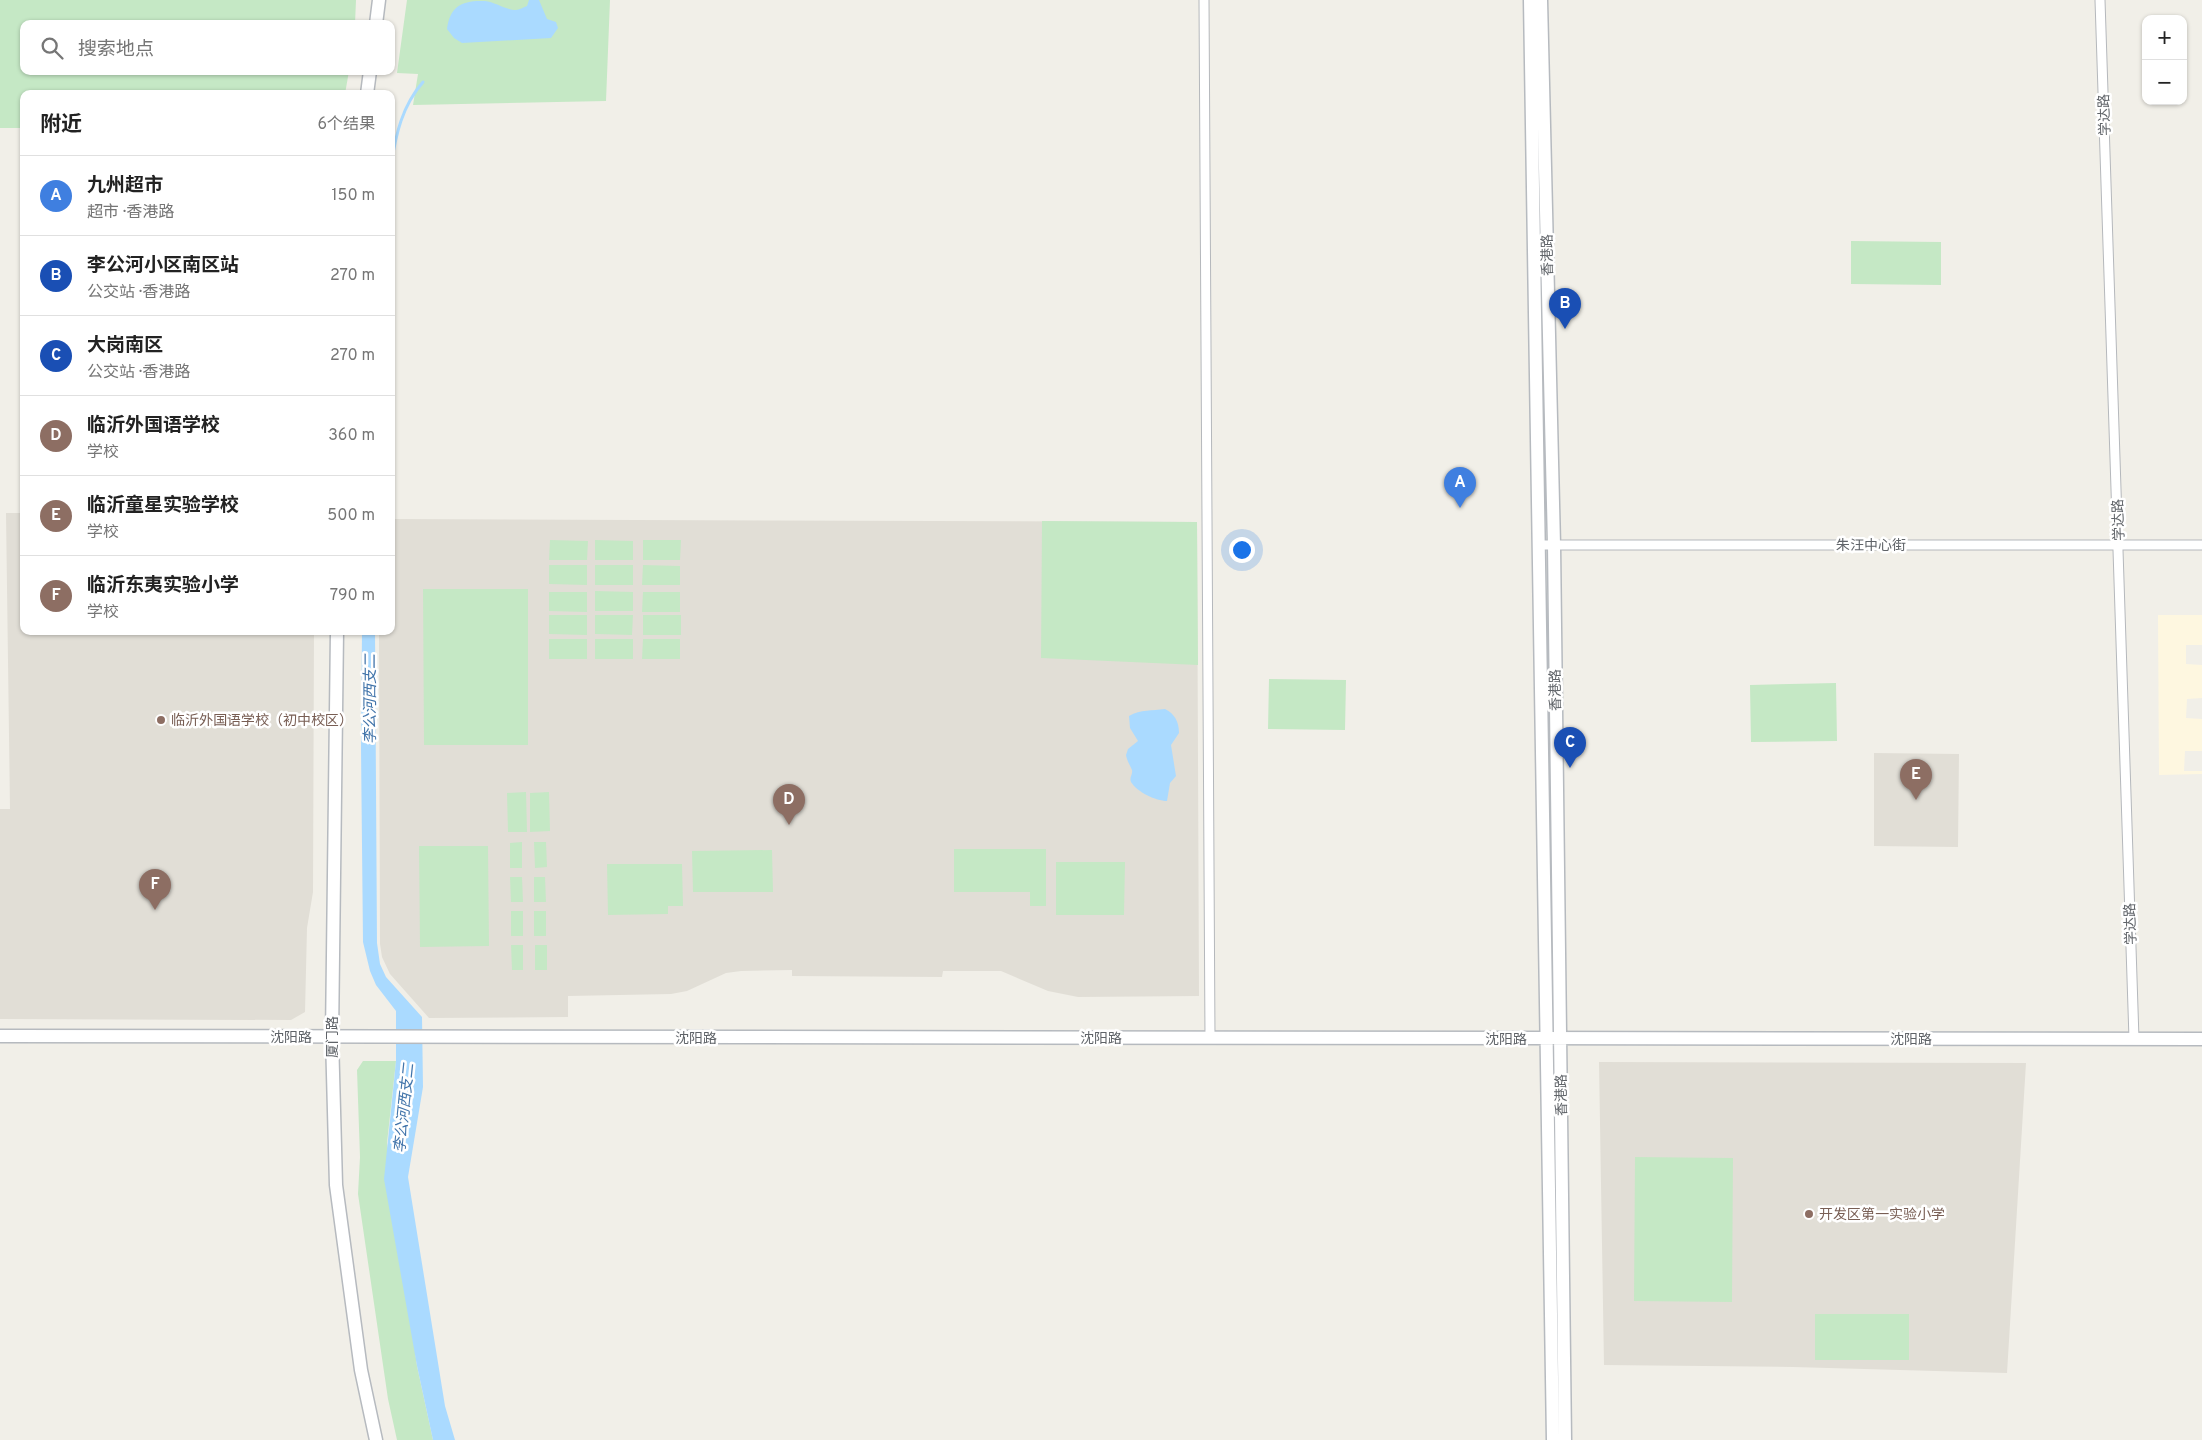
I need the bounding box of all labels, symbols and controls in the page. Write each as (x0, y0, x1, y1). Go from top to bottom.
map controls (2142, 15, 2187, 105)
button: + (2142, 15, 2187, 60)
search box (20, 20, 395, 75)
icon: search (38, 34, 66, 62)
text: 搜索地点 (78, 38, 154, 62)
button: − (2142, 60, 2187, 105)
street label: 学达路 (2096, 94, 2115, 136)
text: 附近 (40, 112, 82, 139)
text: 6个结果 (317, 115, 375, 135)
text: 九州超市 (87, 174, 163, 198)
text: A (50, 186, 62, 206)
text: 150 m (332, 186, 375, 206)
text: 超市 · 香港路 (87, 203, 175, 223)
street label: 香港路 (1540, 234, 1557, 276)
text: 李公河小区南区站 (87, 254, 239, 278)
text: B (50, 266, 62, 286)
text: 270 m (330, 266, 375, 286)
text: 公交站 · 香港路 (87, 283, 191, 303)
pin: B (1549, 288, 1581, 329)
text: 大岗南区 (87, 334, 163, 358)
text: C (51, 346, 61, 366)
text: 270 m (330, 346, 375, 366)
text: 公交站 · 香港路 (87, 363, 191, 383)
text: 临沂外国语学校 (87, 414, 220, 438)
text: D (50, 426, 62, 446)
text: 360 m (328, 426, 375, 446)
text: 学校 (87, 443, 119, 463)
pin: A (1444, 467, 1476, 508)
text: 临沂童星实验学校 (87, 494, 239, 518)
street label: 学达路 (2110, 499, 2129, 541)
text: E (51, 506, 61, 526)
text: 500 m (327, 506, 375, 526)
text: 学校 (87, 523, 119, 543)
your location (1229, 537, 1255, 563)
street label: 朱汪中心街 (1836, 538, 1906, 555)
text: 临沂东夷实验小学 (87, 574, 239, 598)
text: F (51, 586, 61, 606)
text: 790 m (330, 586, 375, 606)
text: 学校 (87, 603, 119, 623)
water label: 李公河西支二 (362, 653, 381, 744)
street label: 香港路 (1548, 669, 1565, 711)
place label: 临沂外国语学校（初中校区） (171, 712, 353, 730)
marker: 临沂外国语学校（初中校区） (155, 714, 167, 726)
pin: C (1554, 727, 1586, 768)
pin: E (1900, 759, 1932, 800)
pin: D (773, 784, 805, 825)
pin: F (139, 869, 171, 910)
street label: 学达路 (2122, 903, 2141, 945)
street label: 厦门路 (325, 1016, 342, 1058)
street label: 沈阳路 (270, 1030, 312, 1047)
street label: 沈阳路 (675, 1031, 717, 1048)
street label: 沈阳路 (1080, 1031, 1122, 1048)
street label: 沈阳路 (1485, 1032, 1527, 1049)
street label: 沈阳路 (1890, 1032, 1932, 1049)
water label: 李公河西支二 (391, 1061, 420, 1154)
street label: 香港路 (1554, 1074, 1571, 1116)
place label: 开发区第一实验小学 (1819, 1206, 1945, 1224)
marker: 开发区第一实验小学 (1803, 1208, 1815, 1220)

